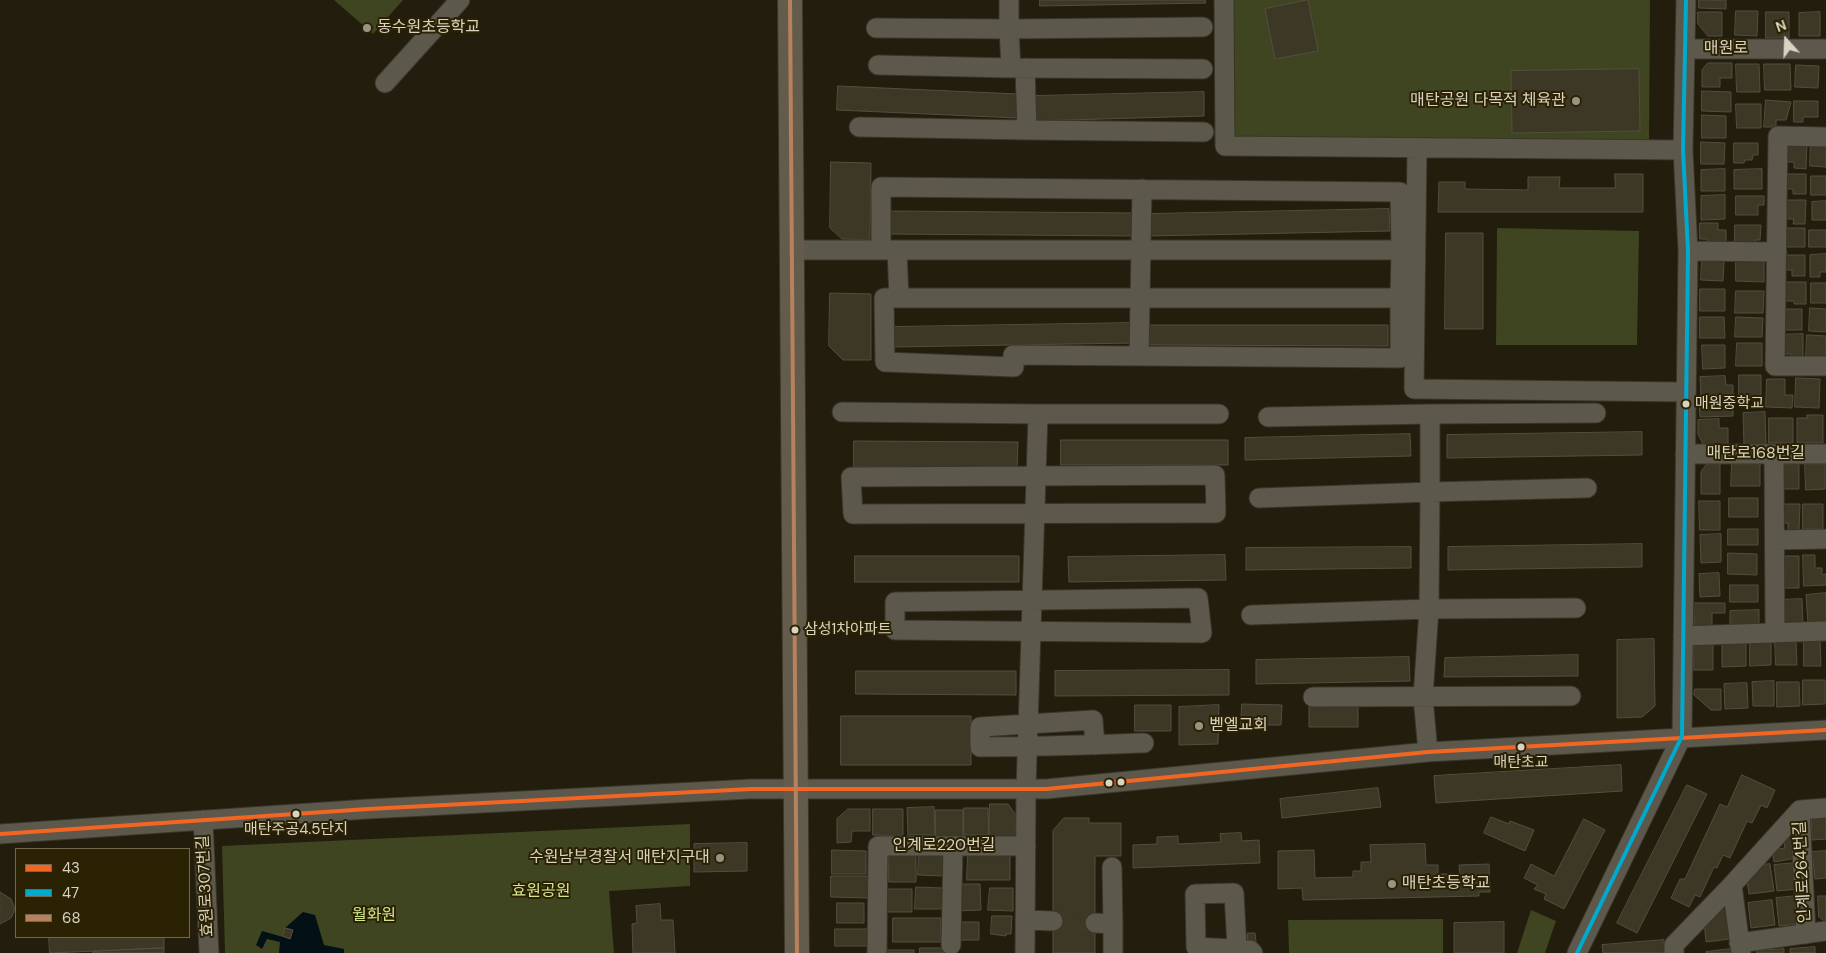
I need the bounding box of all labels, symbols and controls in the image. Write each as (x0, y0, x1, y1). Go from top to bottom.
north arrow (1761, 15, 1811, 65)
text: N (1773, 16, 1789, 36)
place label: 동수원초등학교 (377, 18, 480, 38)
marker: 동수원초등학교 (361, 22, 373, 34)
street label: 매원로 (1704, 39, 1748, 59)
place label: 매탄공원 다목적 체육관 (1410, 91, 1566, 111)
marker: 매탄공원 다목적 체육관 (1570, 95, 1582, 107)
place label: 매원중학교 (1695, 395, 1764, 413)
marker: 매원중학교 (1681, 399, 1691, 409)
street label: 매탄로168번길 (1707, 444, 1805, 464)
place label: 삼성1차아파트 (804, 621, 891, 639)
marker: 삼성1차아파트 (790, 625, 800, 635)
place label: 벧엘교회 (1209, 716, 1268, 736)
marker: 벧엘교회 (1193, 720, 1205, 732)
marker: 매탄초교 (1516, 742, 1526, 752)
place label: 매탄초교 (1493, 754, 1549, 772)
unlabelled marker (1116, 777, 1126, 787)
unlabelled marker (1104, 778, 1114, 788)
marker: 매탄주공4.5단지 (291, 809, 301, 819)
street label: 인계로264번길 (1791, 820, 1815, 924)
place label: 매탄주공4.5단지 (244, 821, 348, 839)
street label: 효원로307번길 (194, 834, 218, 938)
street label: 인계로220번길 (893, 836, 995, 856)
legend (15, 848, 190, 938)
place label: 수원남부경찰서 매탄지구대 (529, 848, 710, 868)
marker: 수원남부경찰서 매탄지구대 (714, 852, 726, 864)
text: 43 (62, 858, 80, 878)
place label: 매탄초등학교 (1402, 874, 1490, 894)
marker: 매탄초등학교 (1386, 878, 1398, 890)
park label: 효원공원 (512, 882, 570, 902)
text: 47 (62, 883, 79, 903)
park label: 월화원 (352, 906, 396, 926)
text: 68 (62, 908, 81, 928)

